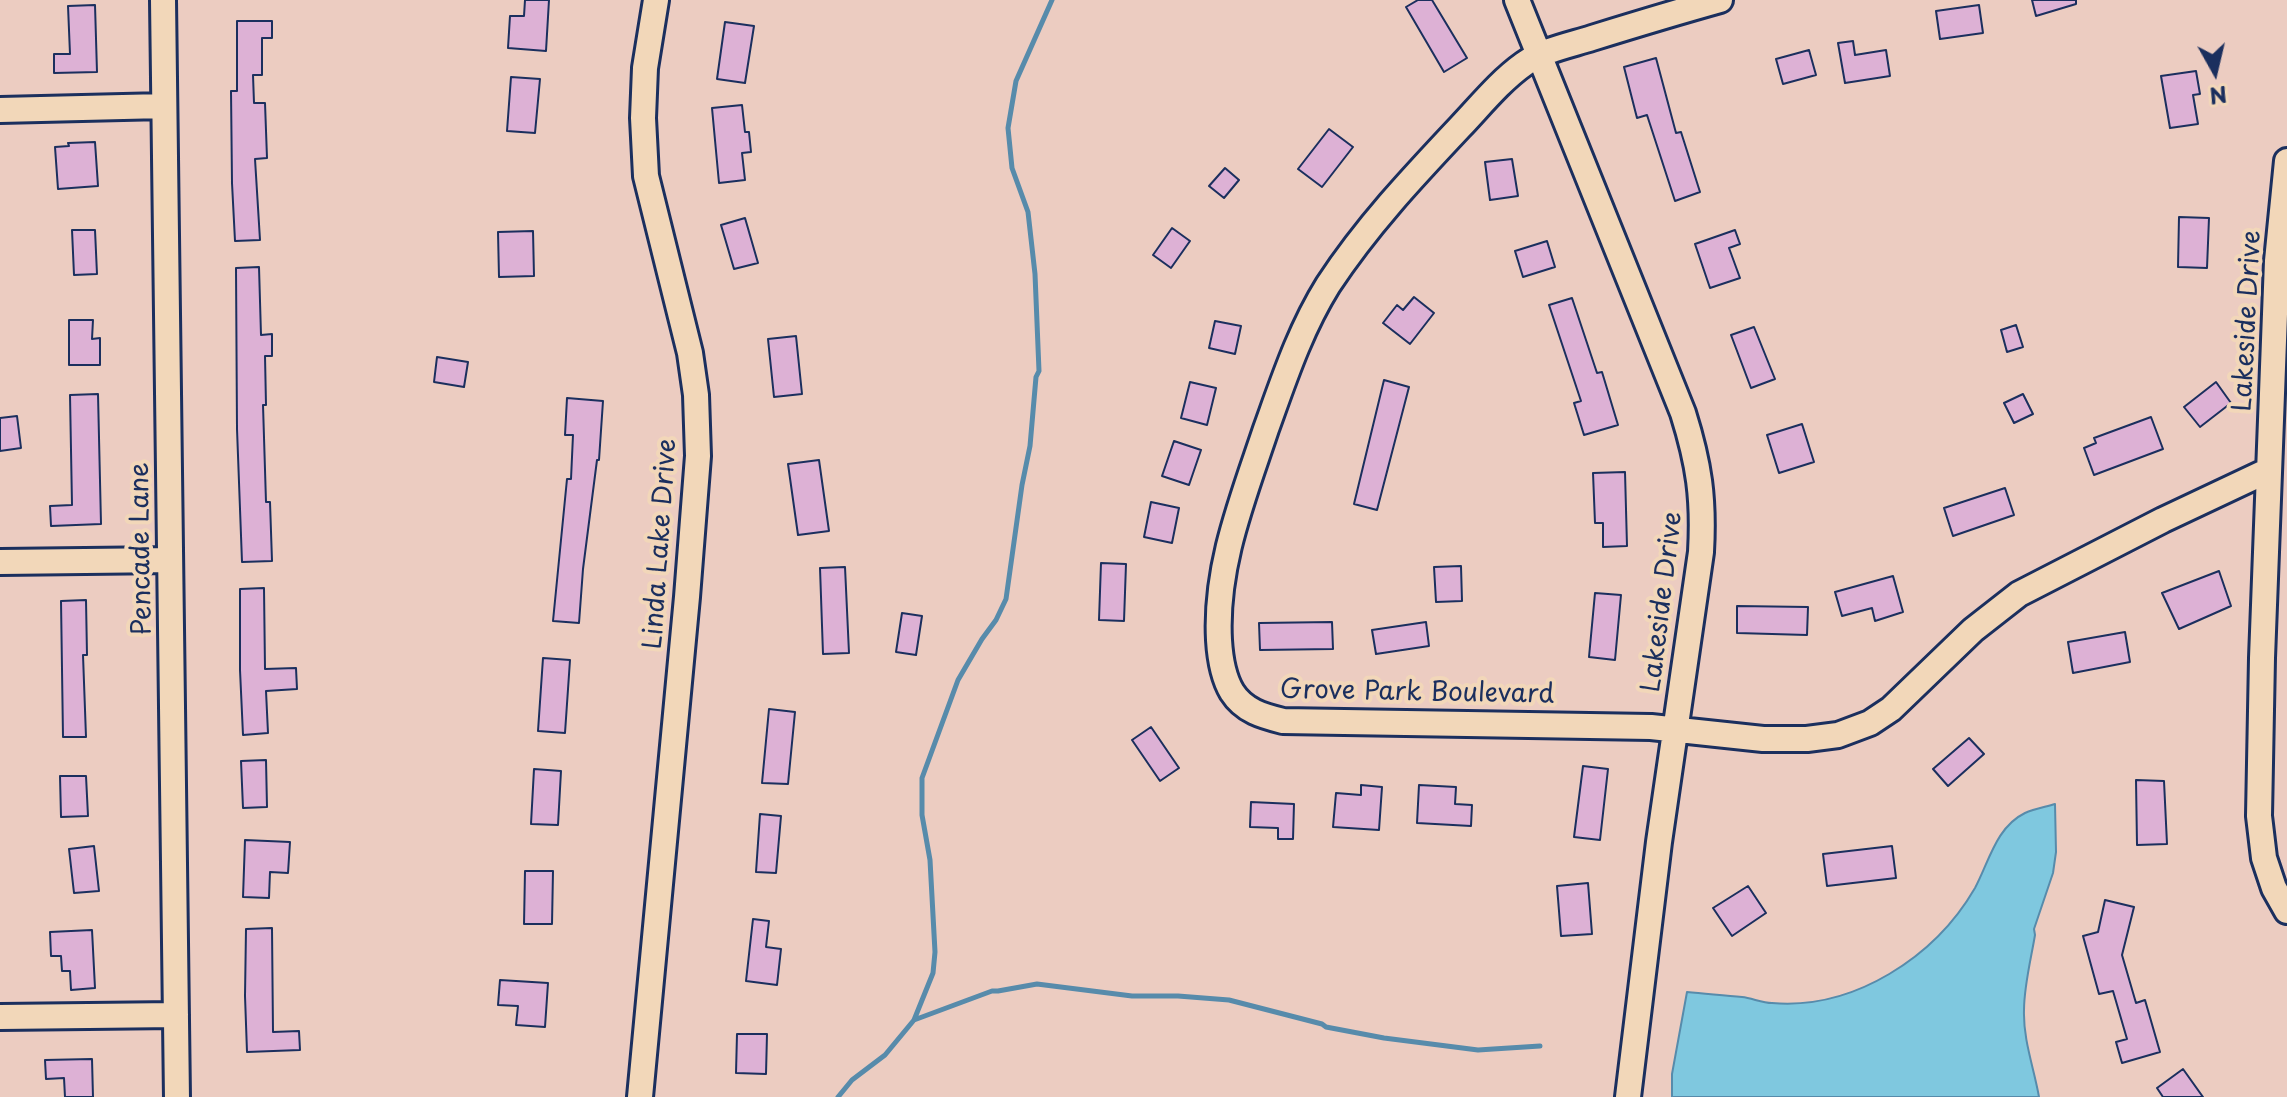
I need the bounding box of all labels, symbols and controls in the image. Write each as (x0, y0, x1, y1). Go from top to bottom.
north arrow (2175, 32, 2255, 112)
text: N (2207, 79, 2229, 114)
street label: Lakeside Drive (2228, 230, 2268, 412)
street label: Linda Lake Drive (638, 438, 684, 650)
street label: Pencade Lane (125, 462, 159, 636)
street label: Lakeside Drive (1636, 510, 1690, 694)
street label: Grove Park Boulevard (1280, 675, 1554, 711)

